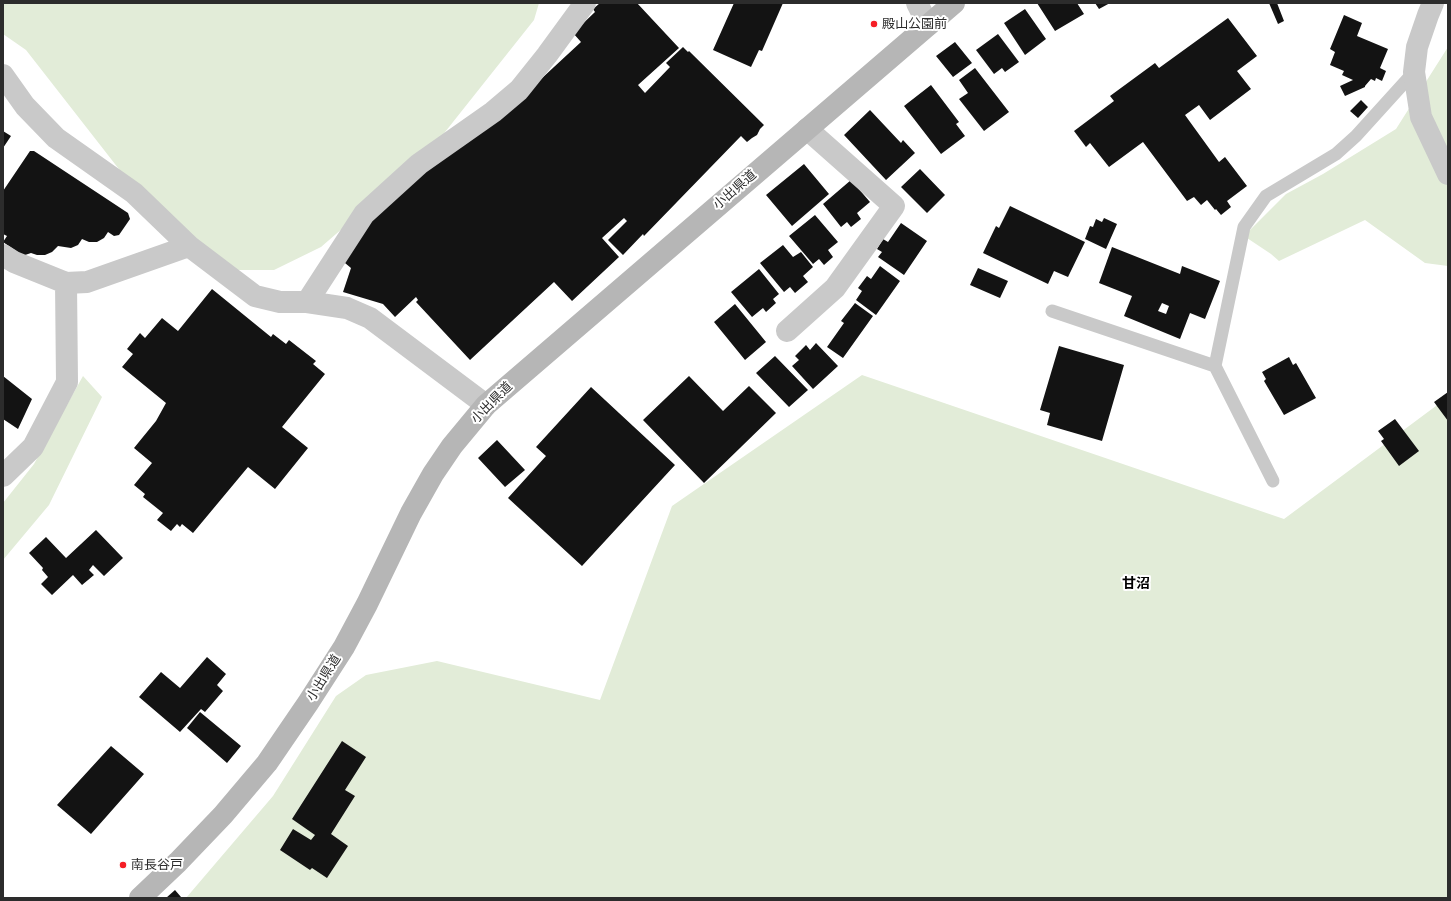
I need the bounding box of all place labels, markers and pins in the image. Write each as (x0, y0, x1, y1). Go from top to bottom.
place label: 殿山公園前 (882, 16, 947, 32)
marker: 殿山公園前 (869, 19, 879, 29)
place label: 南長谷戸 (131, 857, 183, 873)
marker: 南長谷戸 (118, 860, 128, 870)

